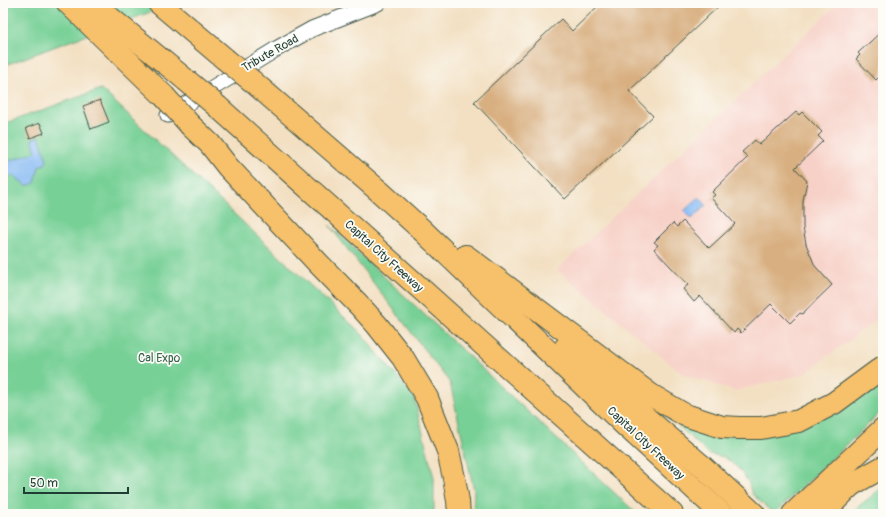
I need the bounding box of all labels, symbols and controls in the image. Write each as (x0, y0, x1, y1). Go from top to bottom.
street label: Tribute Road (239, 31, 301, 76)
street label: Capital City Freeway (341, 217, 426, 296)
park label: Cal Expo (138, 351, 181, 366)
street label: Capital City Freeway (604, 404, 688, 483)
scale bar (24, 469, 128, 495)
text: 50 m (30, 476, 58, 491)

